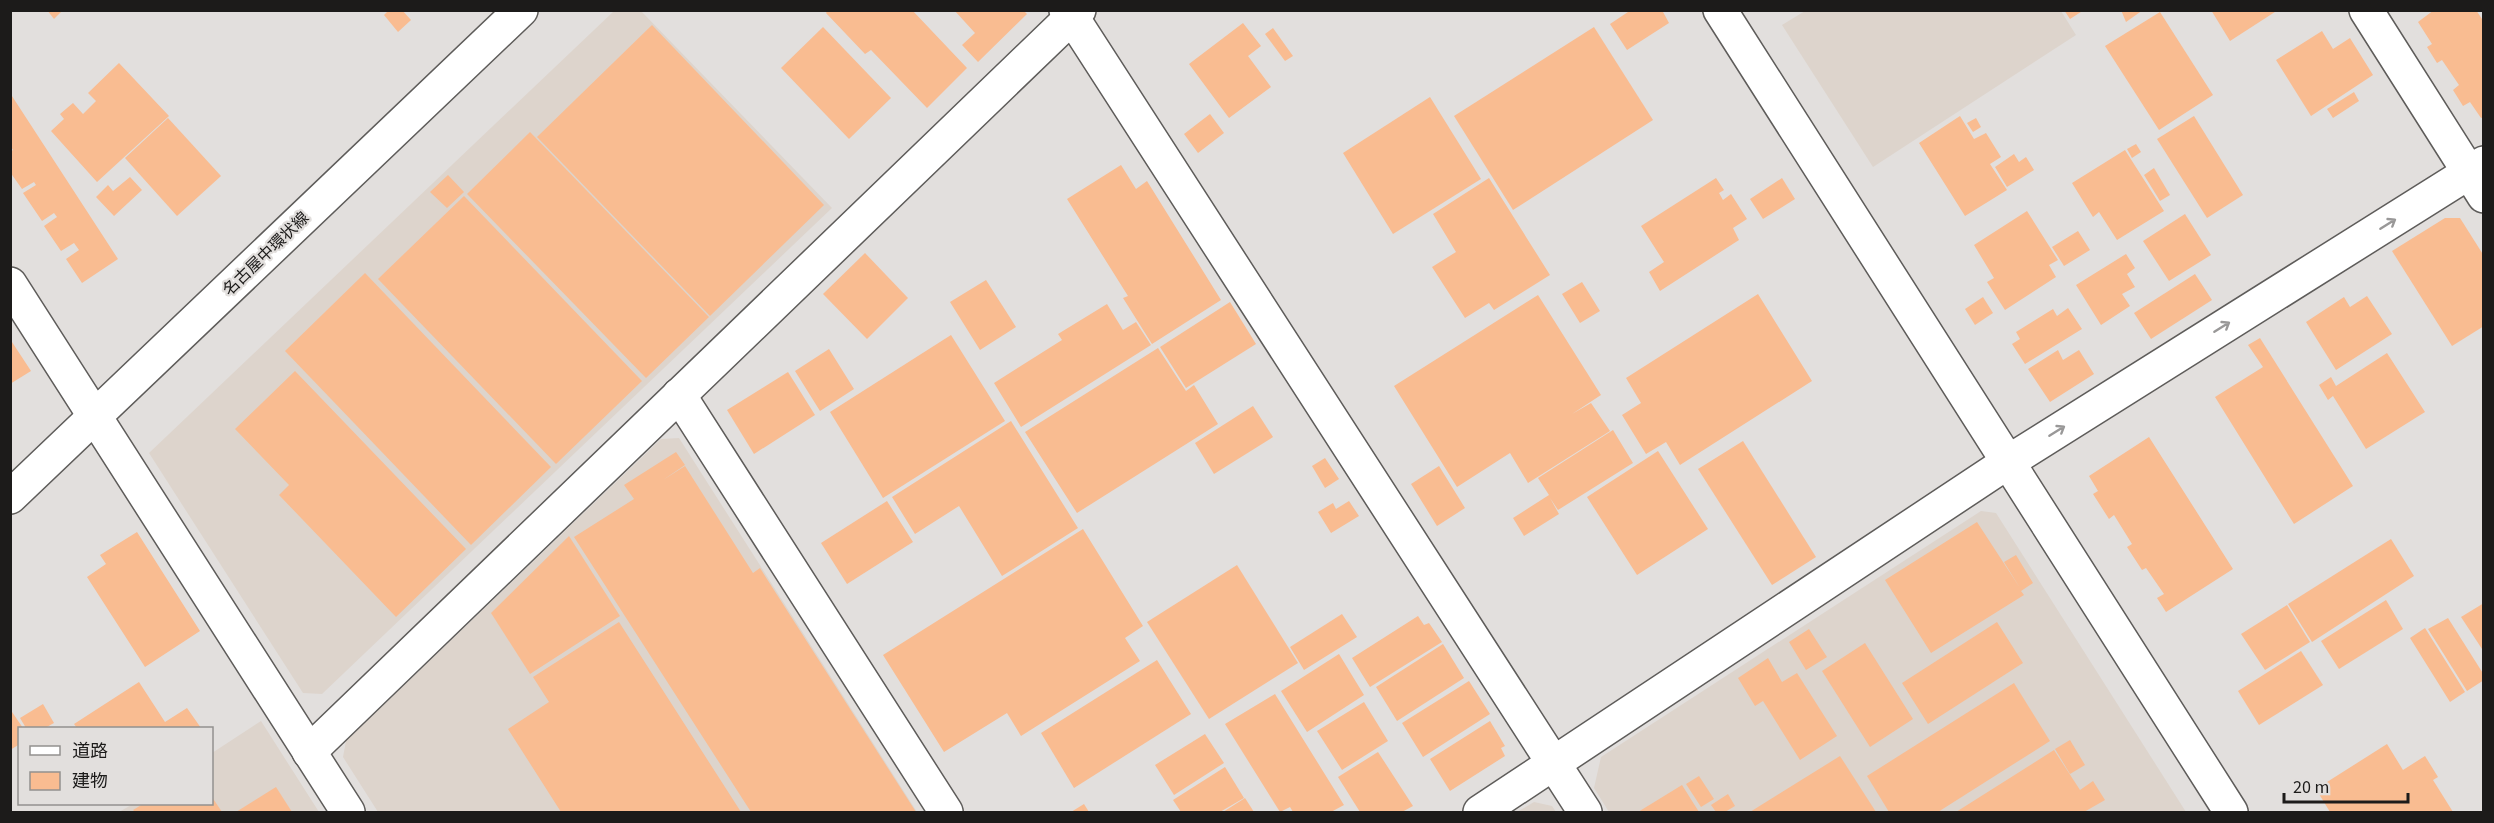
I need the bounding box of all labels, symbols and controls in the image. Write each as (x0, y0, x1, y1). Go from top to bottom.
street label: 名古屋中環状線 (218, 207, 314, 301)
one-way arrow (2379, 218, 2396, 230)
one-way arrow (2214, 321, 2231, 334)
one-way arrow (2048, 425, 2065, 437)
legend (18, 727, 213, 805)
text: 道路 (72, 739, 108, 764)
scale bar (2284, 766, 2408, 804)
text: 建物 (72, 769, 108, 794)
text: 20 m (2293, 775, 2329, 800)

